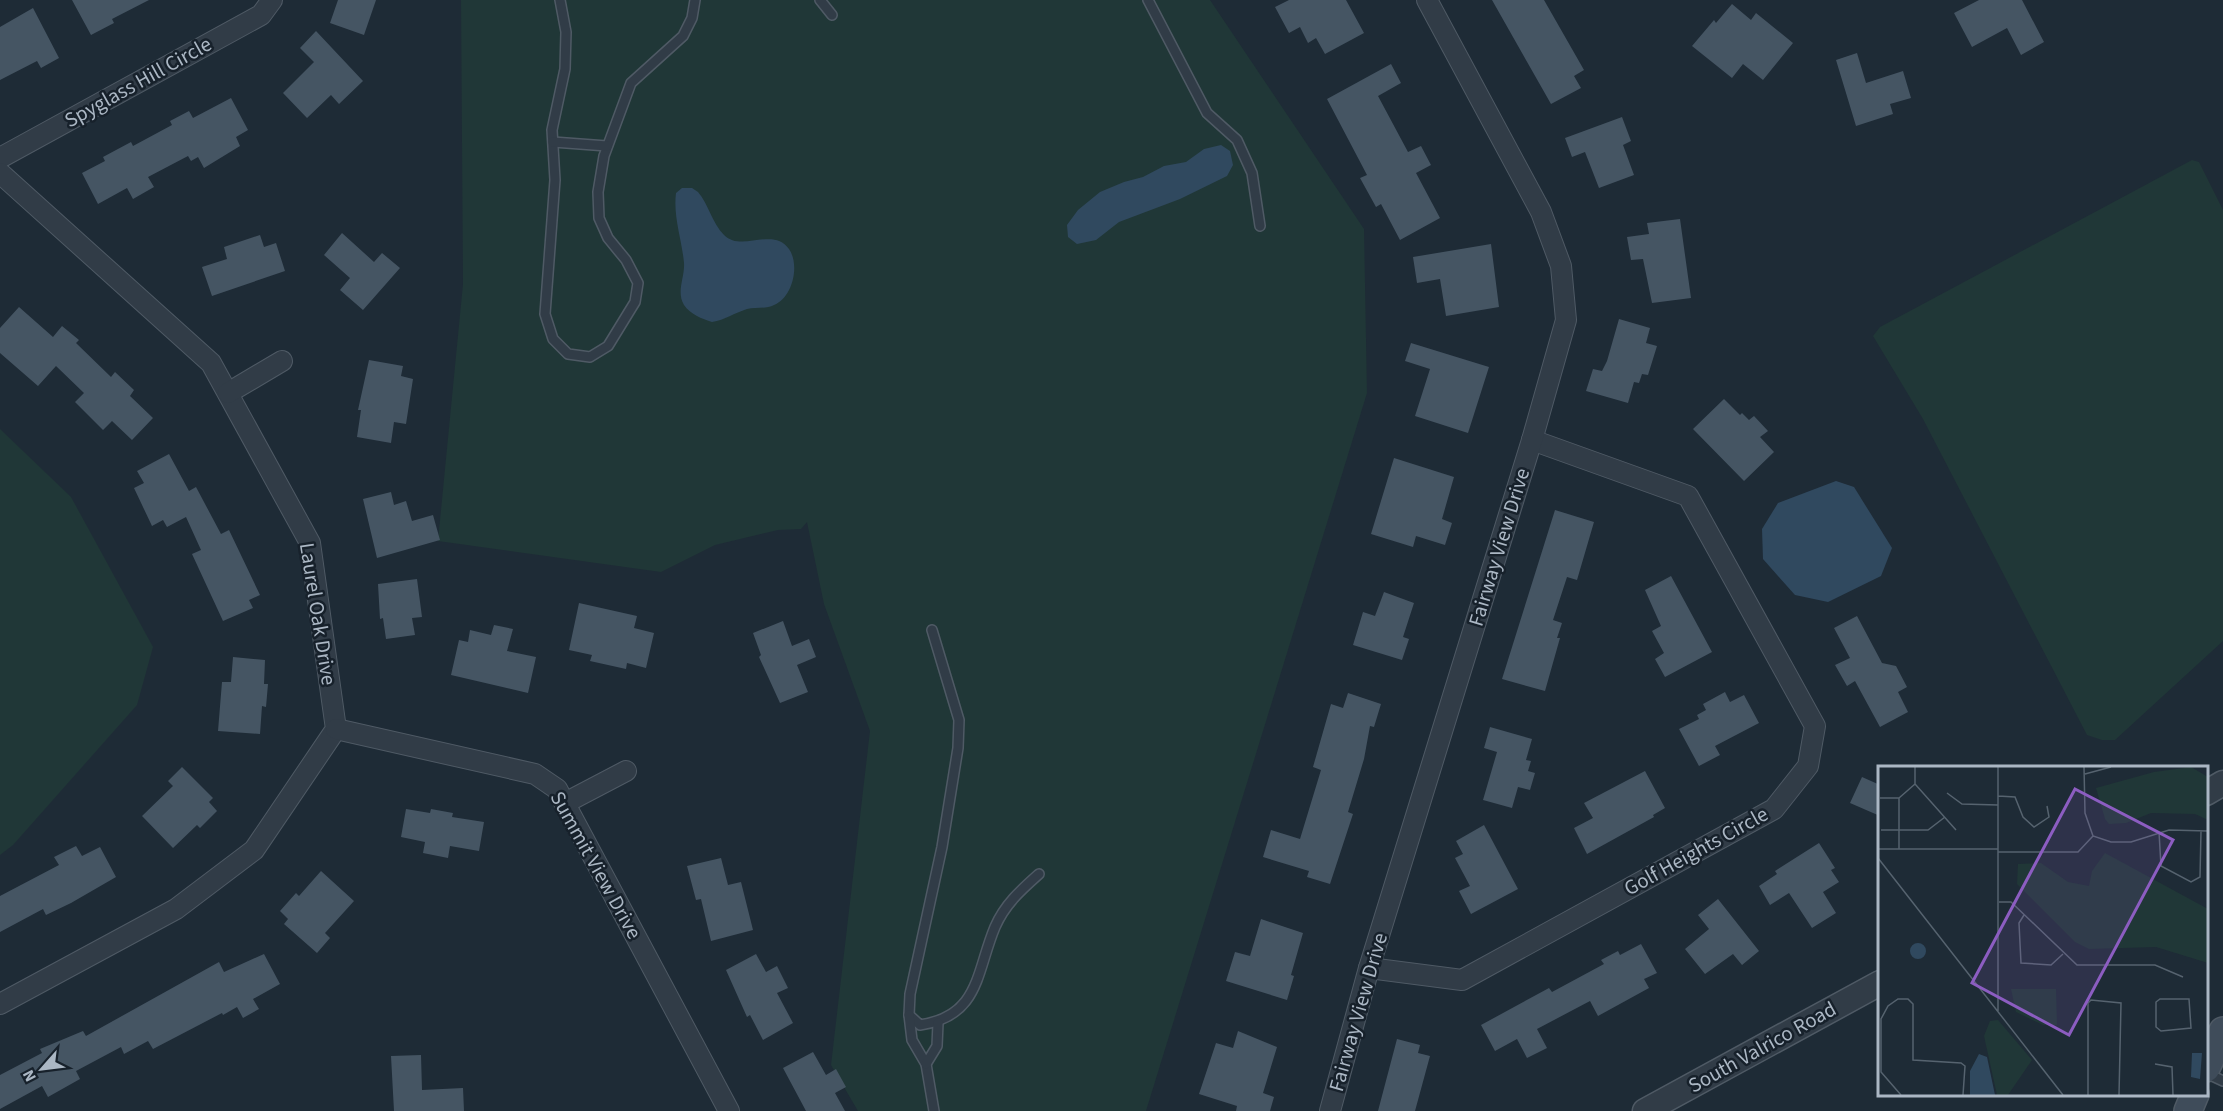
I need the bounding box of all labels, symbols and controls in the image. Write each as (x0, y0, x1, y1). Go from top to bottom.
street label: Spyglass Hill Circle (59, 29, 217, 135)
street label: Fairway View Drive (1461, 464, 1537, 630)
street label: Laurel Oak Drive (292, 541, 344, 687)
inset map (1878, 766, 2208, 1096)
street label: Summit View Drive (543, 785, 649, 945)
street label: Golf Heights Circle (1618, 799, 1774, 903)
street label: Fairway View Drive (1321, 929, 1395, 1095)
street label: South Valrico Road (1682, 994, 1842, 1100)
north arrow (12, 1039, 72, 1099)
text: N (17, 1066, 42, 1085)

